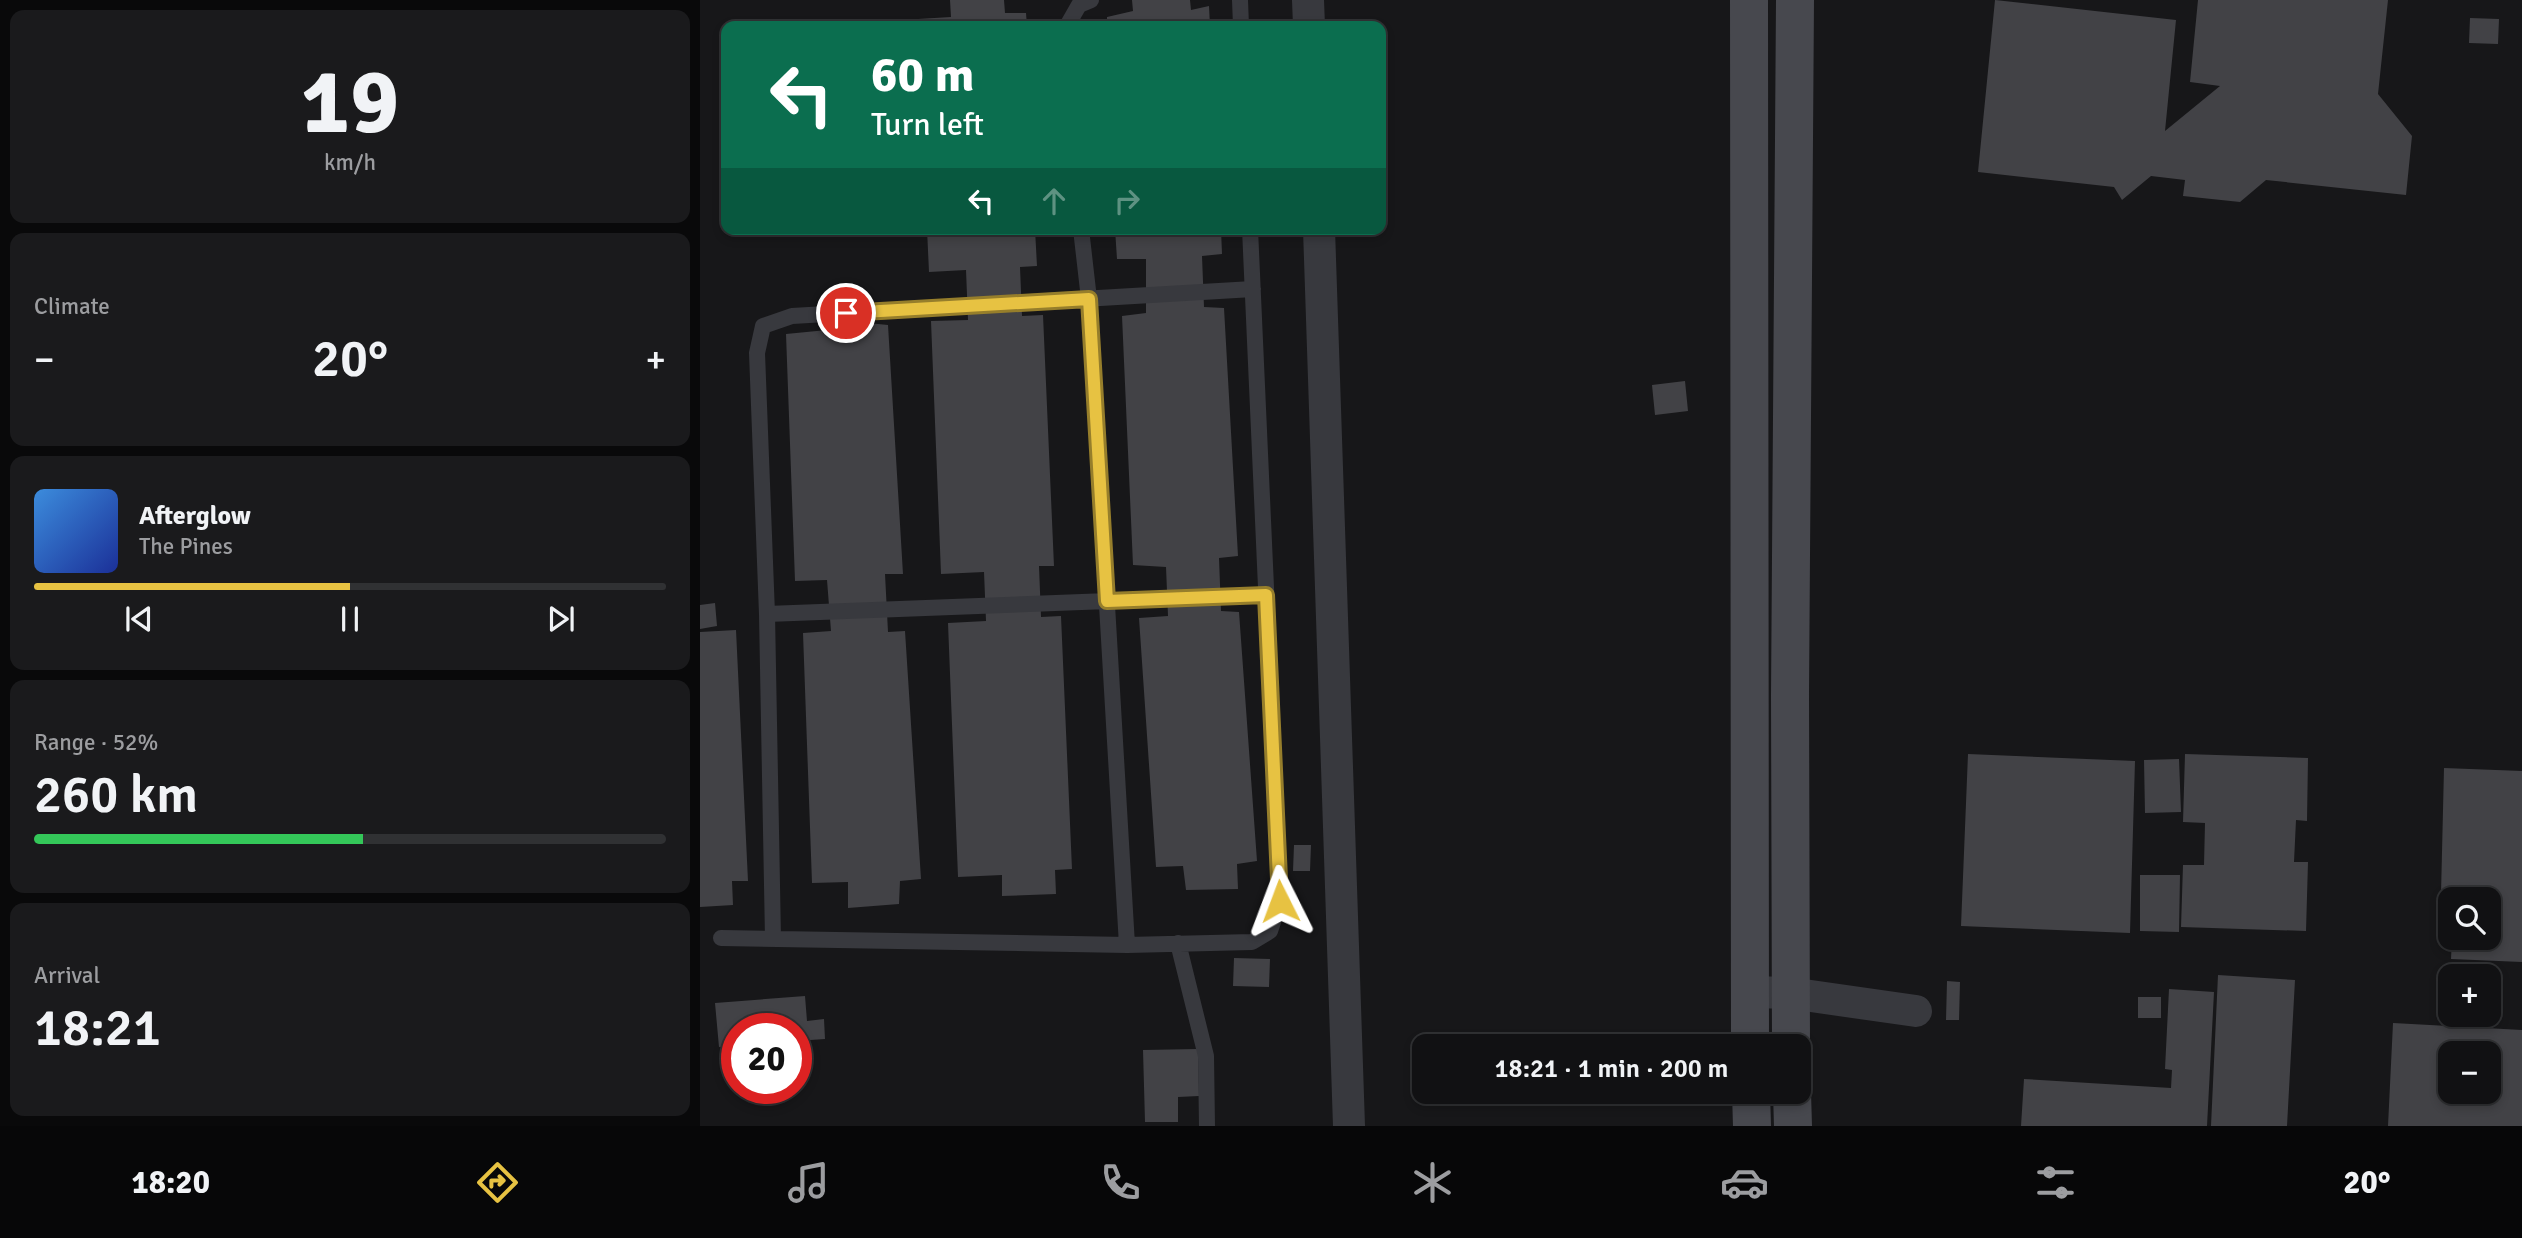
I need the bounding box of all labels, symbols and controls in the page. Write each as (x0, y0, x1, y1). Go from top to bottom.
text: 60 m (871, 45, 974, 105)
text: 19 (301, 46, 399, 159)
icon: left (756, 49, 847, 140)
text: Turn left (871, 105, 984, 144)
text: km/h (324, 148, 376, 177)
icon: left (962, 182, 1000, 220)
icon: ahead (1035, 182, 1073, 220)
icon: right (1108, 182, 1146, 220)
pin (816, 283, 876, 343)
text: Climate (34, 292, 110, 321)
icon: arrive (827, 294, 865, 332)
text: 20° (312, 327, 388, 391)
text: − (34, 336, 55, 383)
text: + (645, 336, 666, 383)
text: Afterglow (139, 500, 251, 532)
text: The Pines (139, 532, 233, 561)
icon: previous (120, 600, 158, 638)
icon: pause (331, 600, 369, 638)
icon: next (542, 600, 580, 638)
text: Range · 52% (34, 728, 158, 757)
text: 260 km (34, 763, 198, 827)
position arrow (1243, 864, 1317, 938)
map controls (2438, 887, 2501, 1104)
button: search (2438, 887, 2501, 950)
text: Arrival (34, 961, 100, 990)
button: + (2438, 964, 2501, 1027)
text: 18:21 (34, 996, 161, 1060)
speed limit sign: 20 (721, 1013, 812, 1104)
button: − (2438, 1041, 2501, 1104)
text: 18:21 · 1 min · 200 m (1495, 1053, 1728, 1085)
icon: directions (473, 1158, 522, 1207)
icon: music (784, 1158, 833, 1207)
icon: phone (1096, 1158, 1145, 1207)
icon: climate (1408, 1158, 1457, 1207)
icon: car (1720, 1158, 1769, 1207)
icon: filters (2031, 1158, 2080, 1207)
text: 18:20 (131, 1163, 210, 1202)
text: 20° (2343, 1163, 2391, 1202)

